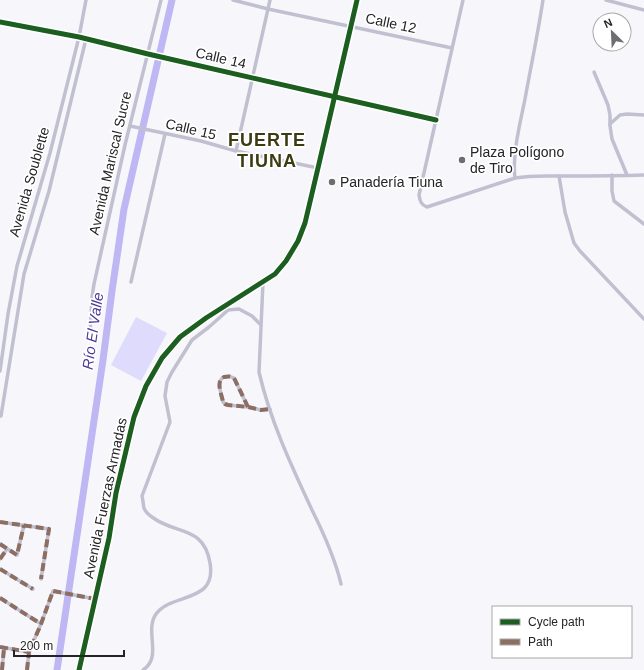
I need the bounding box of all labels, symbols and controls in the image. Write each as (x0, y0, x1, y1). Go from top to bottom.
street label: Calle 12 (364, 10, 418, 36)
north arrow (592, 12, 632, 52)
text: N (602, 16, 614, 30)
street label: Calle 14 (194, 44, 248, 72)
street label: Avenida Mariscal Sucre (86, 89, 134, 236)
street label: Calle 15 (164, 115, 218, 143)
street label: Avenida Soublette (6, 125, 52, 239)
district label: FUERTE TIUNA (228, 130, 306, 171)
place label: Plaza Polígono de Tiro (470, 144, 564, 176)
marker: Plaza Polígono de Tiro (457, 155, 467, 165)
place label: Panadería Tiuna (340, 174, 443, 190)
marker: Panadería Tiuna (327, 177, 337, 187)
water label: Río El Valle (79, 291, 106, 371)
street label: Avenida Fuerzas Armadas (80, 416, 130, 580)
legend (492, 606, 632, 658)
text: Cycle path (528, 615, 585, 629)
scale bar (14, 632, 124, 658)
text: Path (528, 635, 553, 649)
text: 200 m (20, 639, 53, 653)

